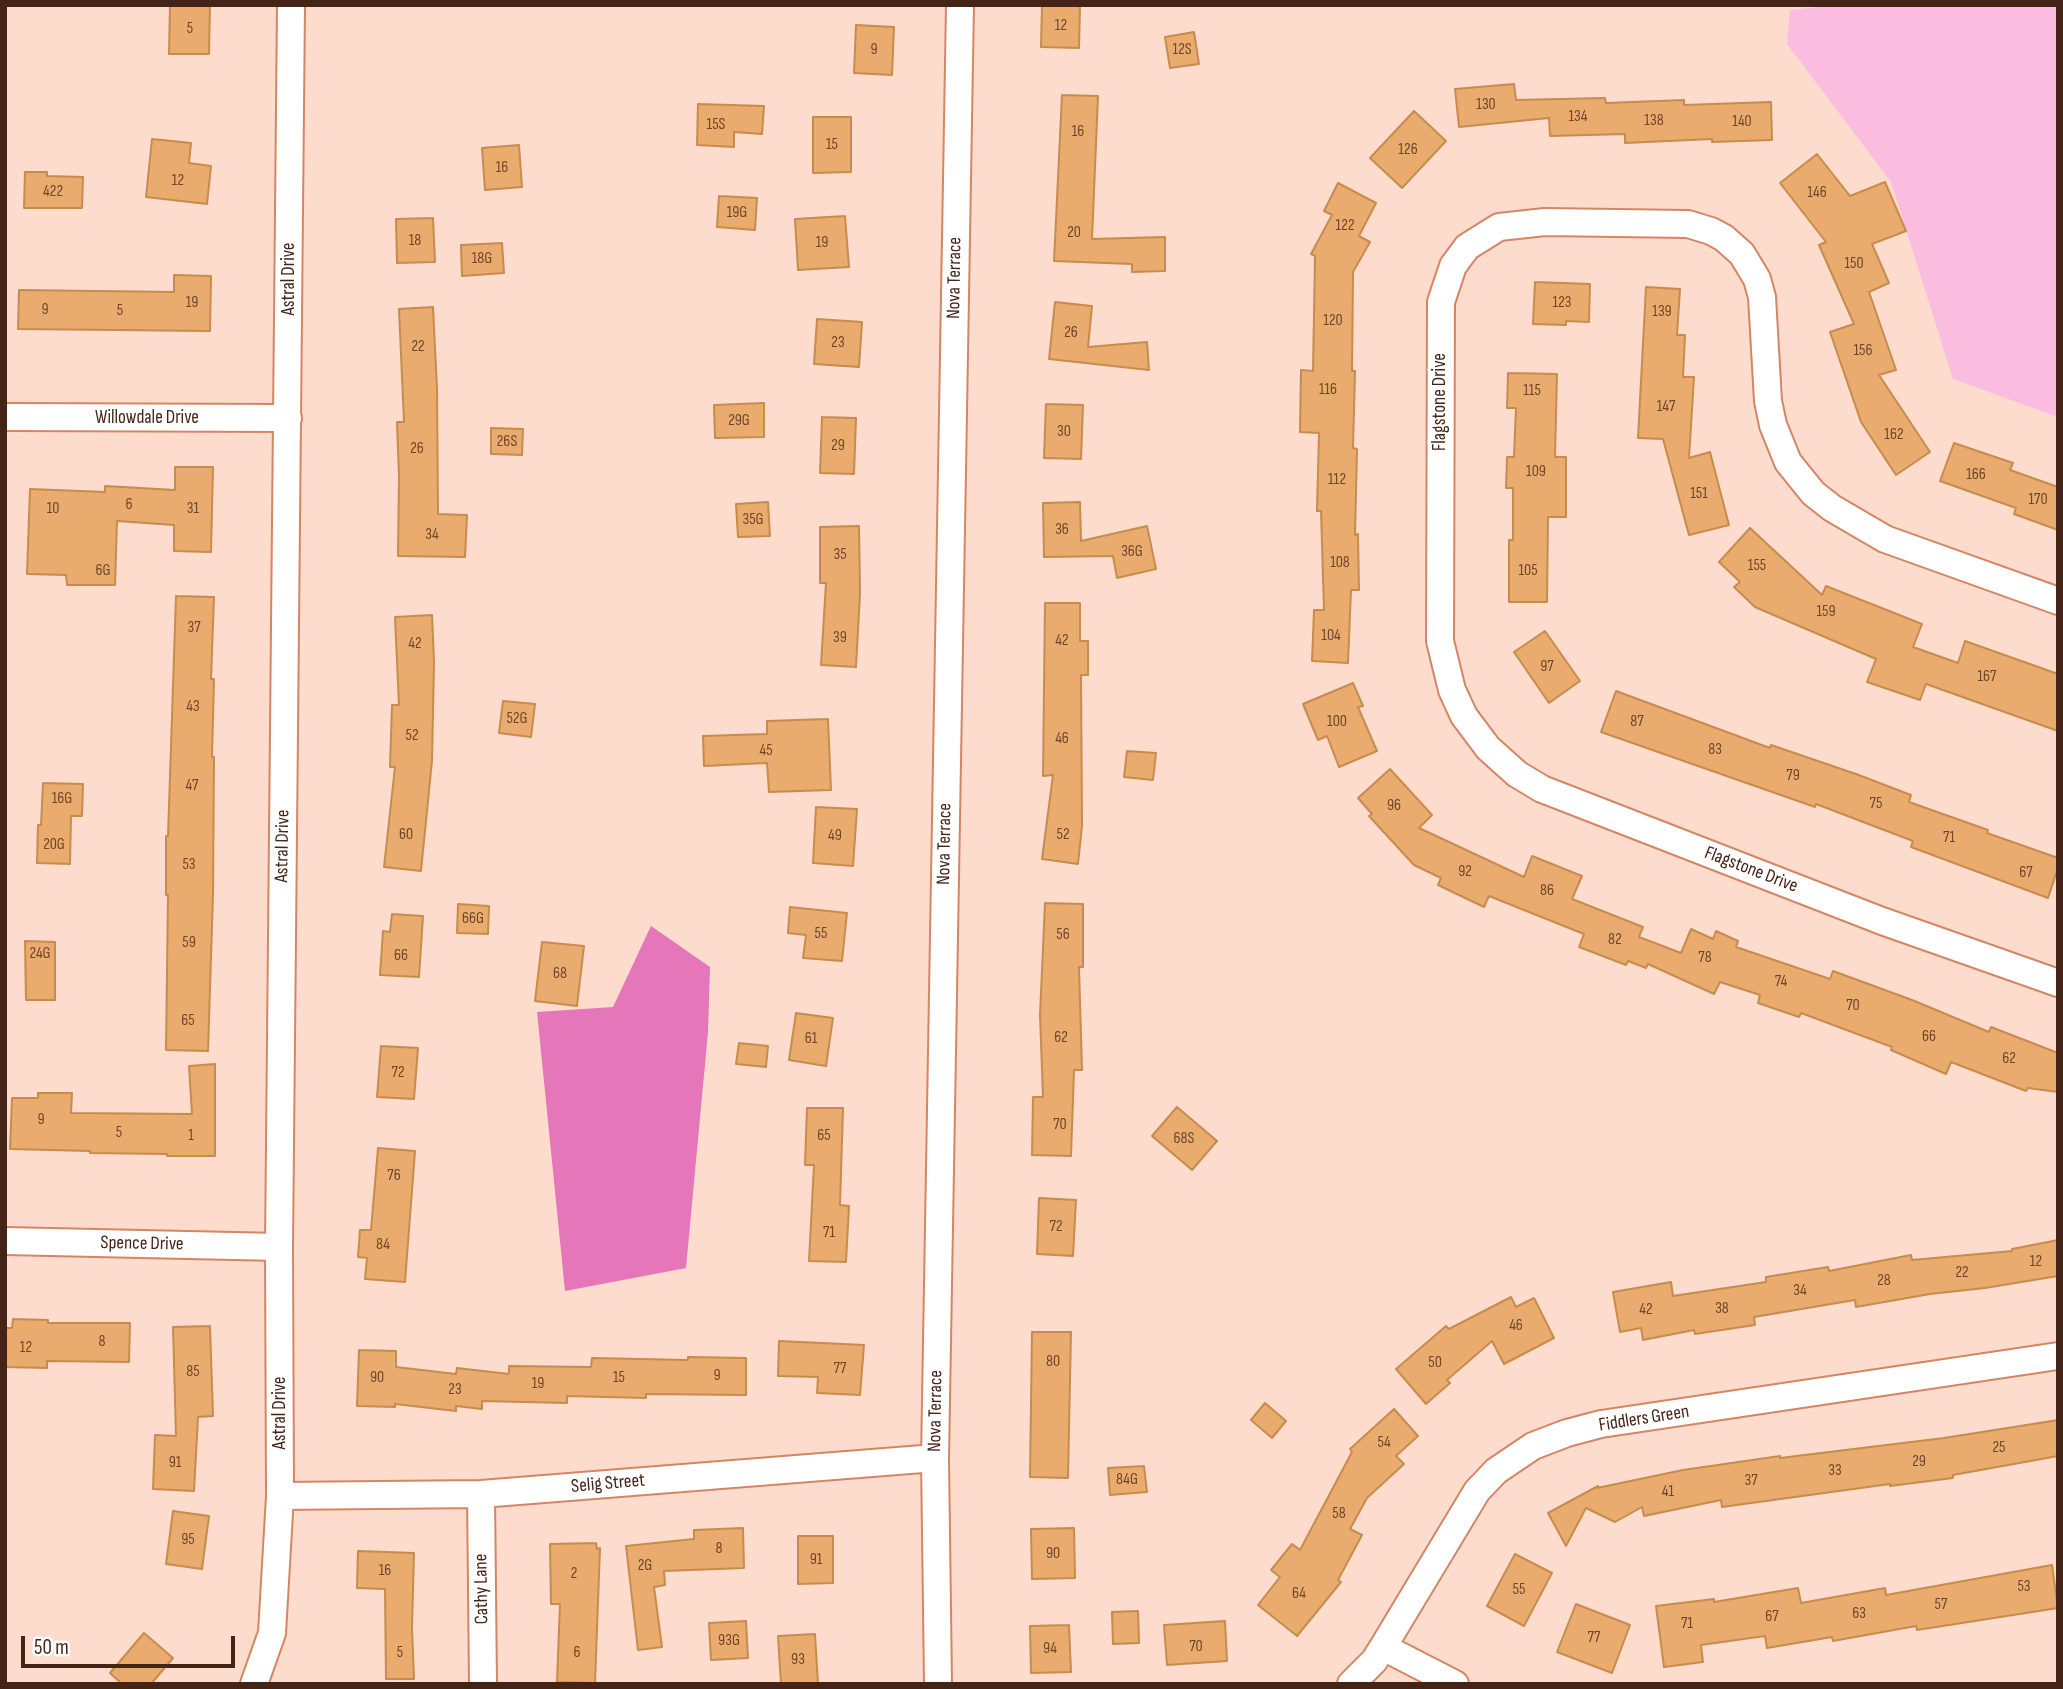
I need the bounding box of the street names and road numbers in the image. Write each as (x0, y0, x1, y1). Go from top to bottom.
street label: Nova Terrace (943, 237, 967, 319)
street label: Astral Drive (278, 243, 300, 315)
street label: Flagstone Drive (1429, 353, 1451, 451)
street label: Willowdale Drive (95, 407, 199, 429)
street label: Nova Terrace (933, 803, 957, 885)
street label: Astral Drive (271, 809, 295, 883)
street label: Flagstone Drive (1701, 842, 1801, 898)
street label: Spence Drive (100, 1232, 184, 1256)
street label: Nova Terrace (924, 1370, 948, 1452)
street label: Astral Drive (269, 1377, 291, 1449)
street label: Fiddlers Green (1597, 1401, 1691, 1437)
street label: Selig Street (570, 1469, 646, 1499)
street label: Cathy Lane (470, 1554, 494, 1624)

